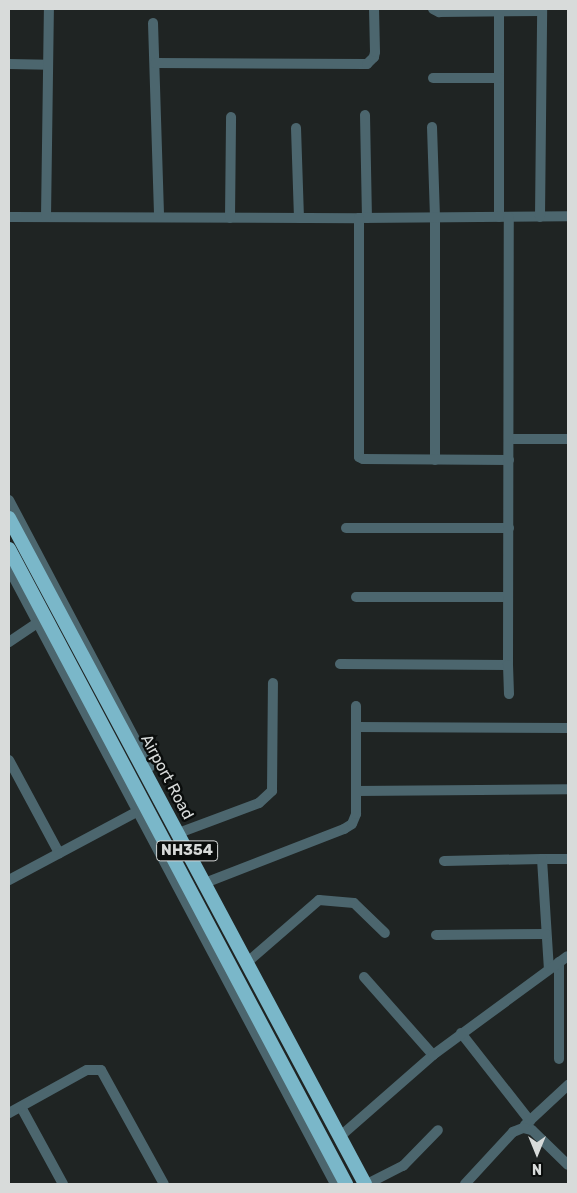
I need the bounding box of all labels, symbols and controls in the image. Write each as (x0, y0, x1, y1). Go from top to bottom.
street label: Airport Road (137, 731, 197, 823)
road number: NH354 (156, 838, 218, 864)
north arrow (512, 1128, 562, 1178)
text: N (532, 1160, 542, 1177)

